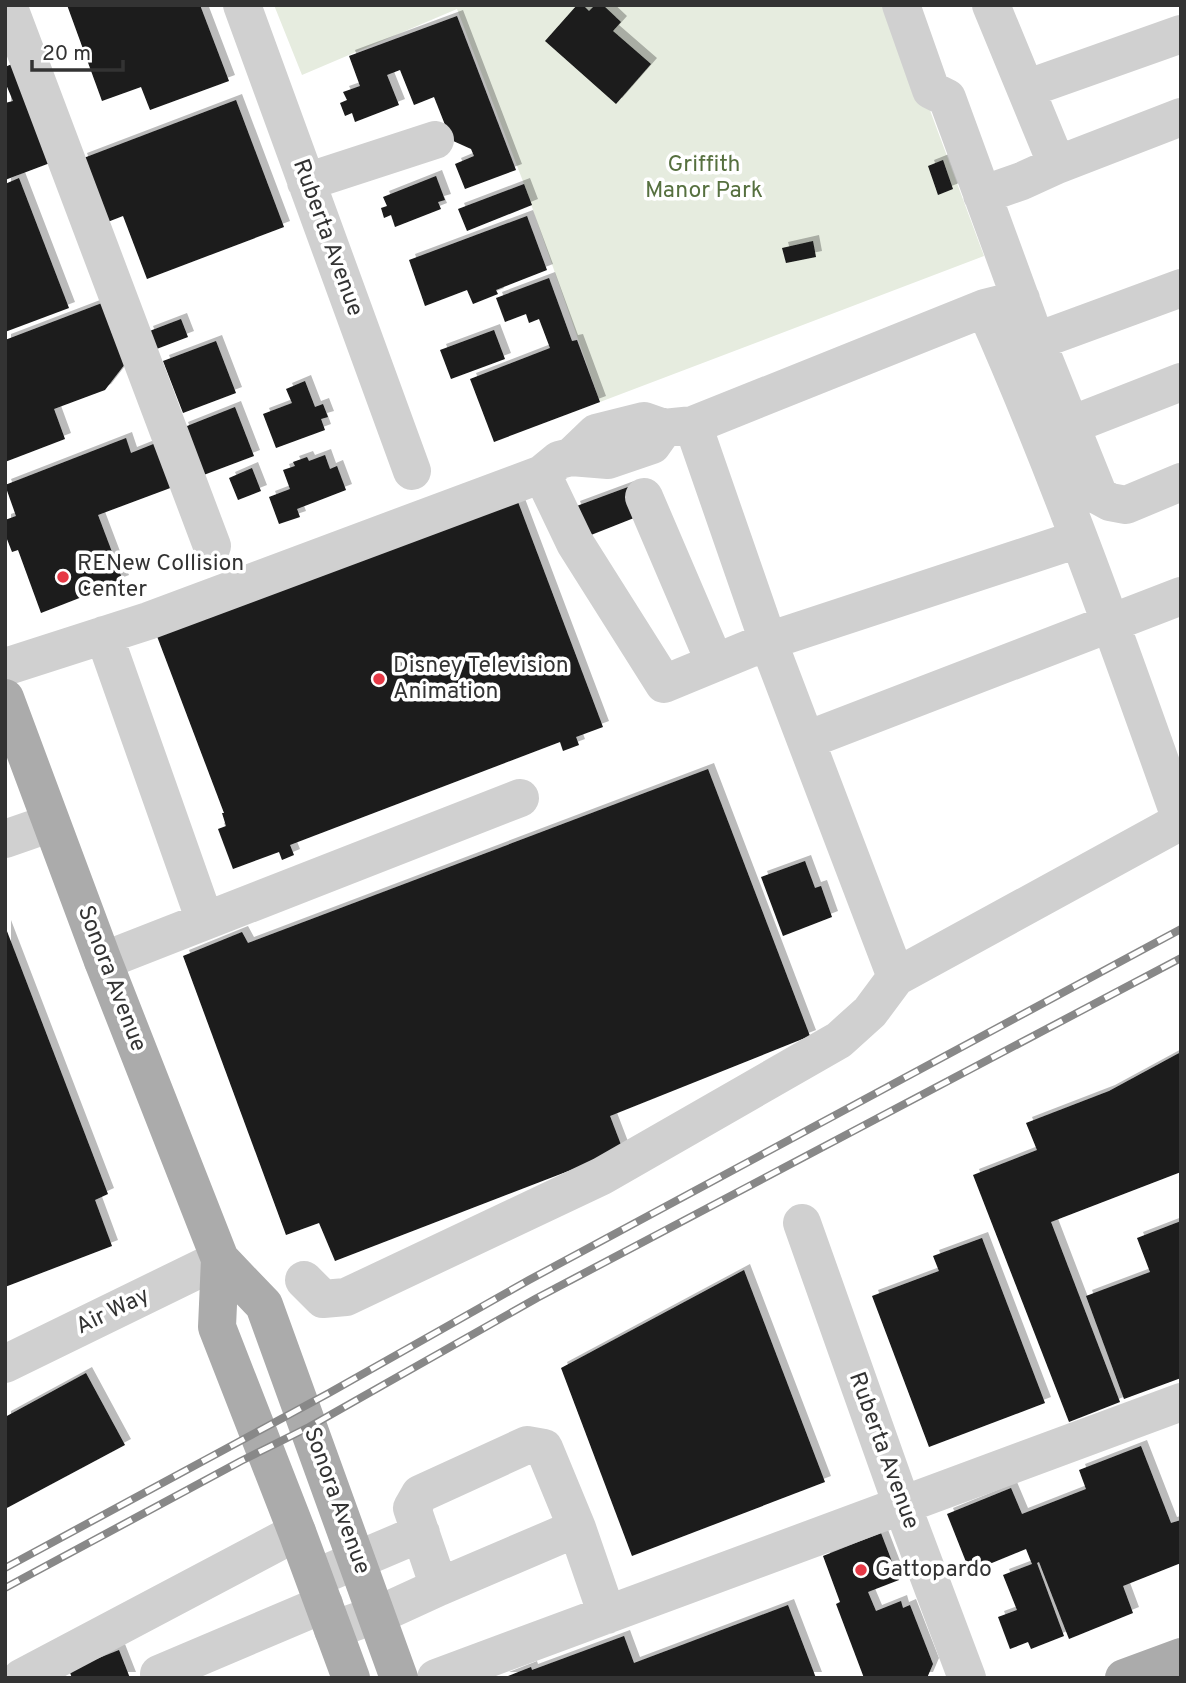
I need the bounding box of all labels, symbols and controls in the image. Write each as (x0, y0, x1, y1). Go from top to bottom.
scale bar (32, 28, 122, 72)
text: 20 m (42, 41, 91, 68)
park label: Griffith Manor Park (645, 151, 763, 206)
street label: Ruberta Avenue (285, 156, 369, 320)
place label: RENew Collision Center (77, 550, 244, 605)
marker: RENew Collision Center (55, 569, 71, 585)
place label: Disney Television Animation (393, 652, 569, 707)
marker: Disney Television Animation (371, 671, 387, 687)
street label: Sonora Avenue (70, 902, 152, 1056)
street label: Air Way (71, 1282, 155, 1342)
street label: Ruberta Avenue (841, 1369, 925, 1533)
street label: Sonora Avenue (296, 1424, 376, 1578)
place label: Gattopardo (875, 1556, 992, 1585)
marker: Gattopardo (853, 1562, 869, 1578)

